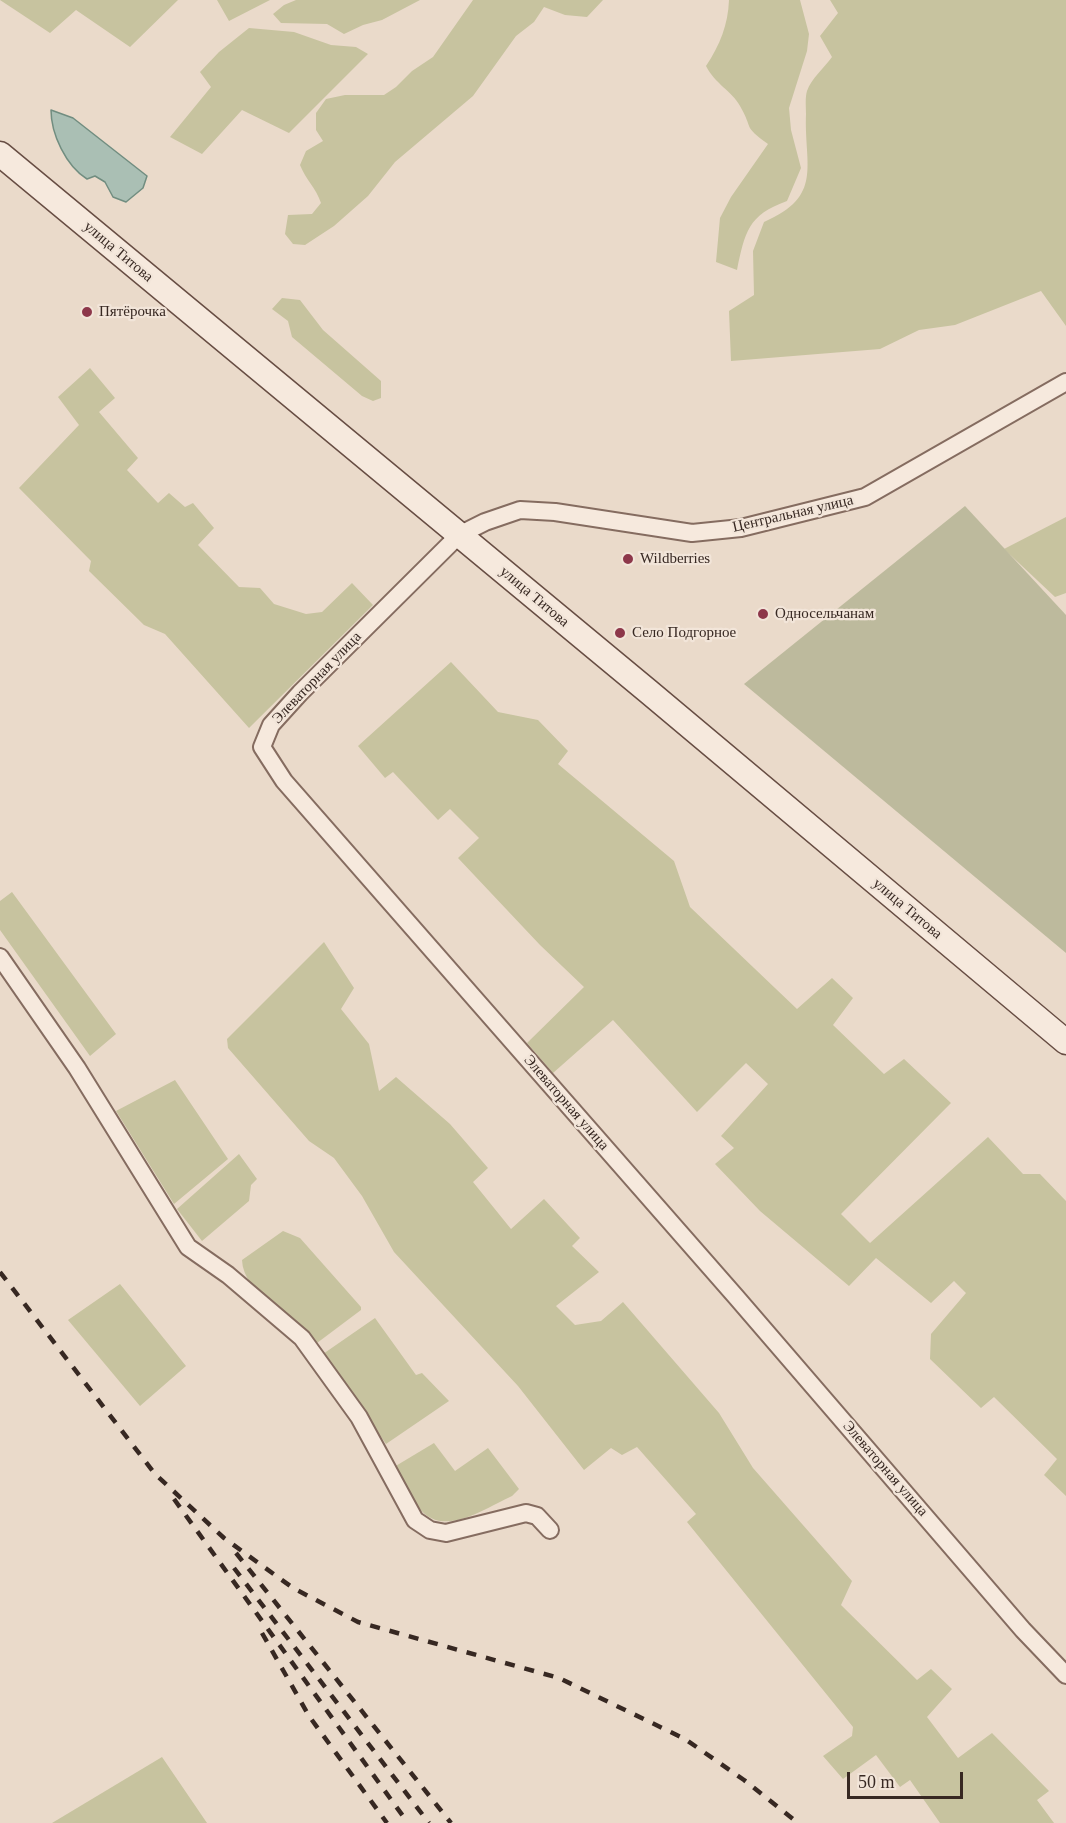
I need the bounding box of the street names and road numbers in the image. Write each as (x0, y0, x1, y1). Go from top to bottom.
street label: улица Титова (80, 218, 156, 286)
street label: Центральная улица (731, 491, 855, 537)
street label: улица Титова (496, 563, 572, 631)
street label: Элеваторная улица (269, 628, 365, 728)
street label: улица Титова (869, 875, 945, 943)
street label: Элеваторная улица (520, 1052, 612, 1154)
street label: Элеваторная улица (839, 1418, 931, 1520)

